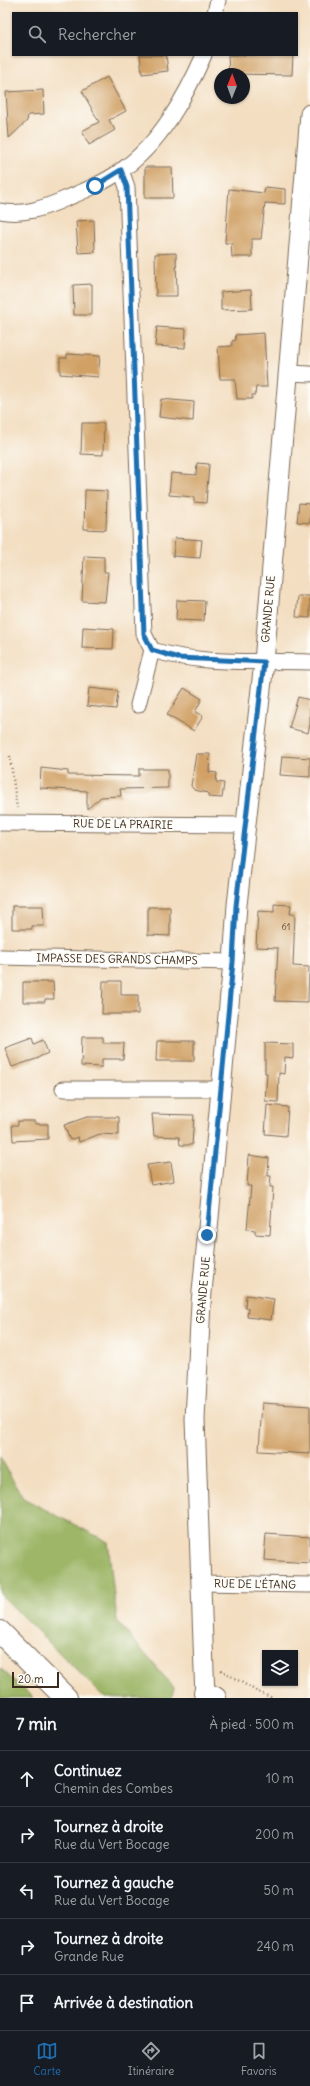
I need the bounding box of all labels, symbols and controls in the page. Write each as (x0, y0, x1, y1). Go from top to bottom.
search box (12, 12, 298, 56)
icon: search (26, 23, 48, 45)
text: Rechercher (58, 25, 136, 44)
north arrow (214, 68, 250, 104)
route start (86, 177, 104, 195)
street label: GRANDE RUE (258, 575, 278, 643)
street label: RUE DE LA PRAIRIE (73, 816, 173, 832)
house number: 61 (282, 921, 290, 932)
street label: IMPASSE DES GRANDS CHAMPS (36, 951, 198, 967)
route end (198, 1226, 216, 1244)
street label: GRANDE RUE (193, 1256, 213, 1324)
street label: RUE DE L'ÉTANG (214, 1575, 296, 1592)
map controls (262, 1650, 298, 1686)
button: layers (262, 1650, 298, 1686)
scale bar (12, 1670, 59, 1689)
text: 20 m (18, 1672, 44, 1686)
text: 7 min (16, 1713, 57, 1735)
text: À pied · 500 m (209, 1716, 294, 1733)
text: Continuez (54, 1761, 122, 1780)
icon: ahead (16, 1768, 38, 1790)
text: 10 m (266, 1770, 294, 1787)
text: Chemin des Combes (54, 1780, 173, 1797)
text: Tournez à droite (54, 1817, 163, 1836)
icon: right (16, 1824, 38, 1846)
text: 200 m (255, 1826, 294, 1843)
text: Rue du Vert Bocage (54, 1836, 170, 1853)
text: Tournez à gauche (54, 1873, 174, 1892)
icon: left (16, 1880, 38, 1902)
text: 50 m (263, 1882, 294, 1899)
text: Rue du Vert Bocage (54, 1892, 170, 1909)
text: Tournez à droite (54, 1929, 163, 1948)
icon: right (16, 1936, 38, 1958)
text: 240 m (257, 1938, 294, 1955)
text: Grande Rue (54, 1948, 124, 1965)
icon: arrive (16, 1992, 38, 2014)
text: Arrivée à destination (54, 1993, 193, 2012)
tab: Carte (33, 2040, 61, 2078)
tab: Itinéraire (128, 2040, 174, 2078)
tab: Favoris (241, 2040, 276, 2078)

